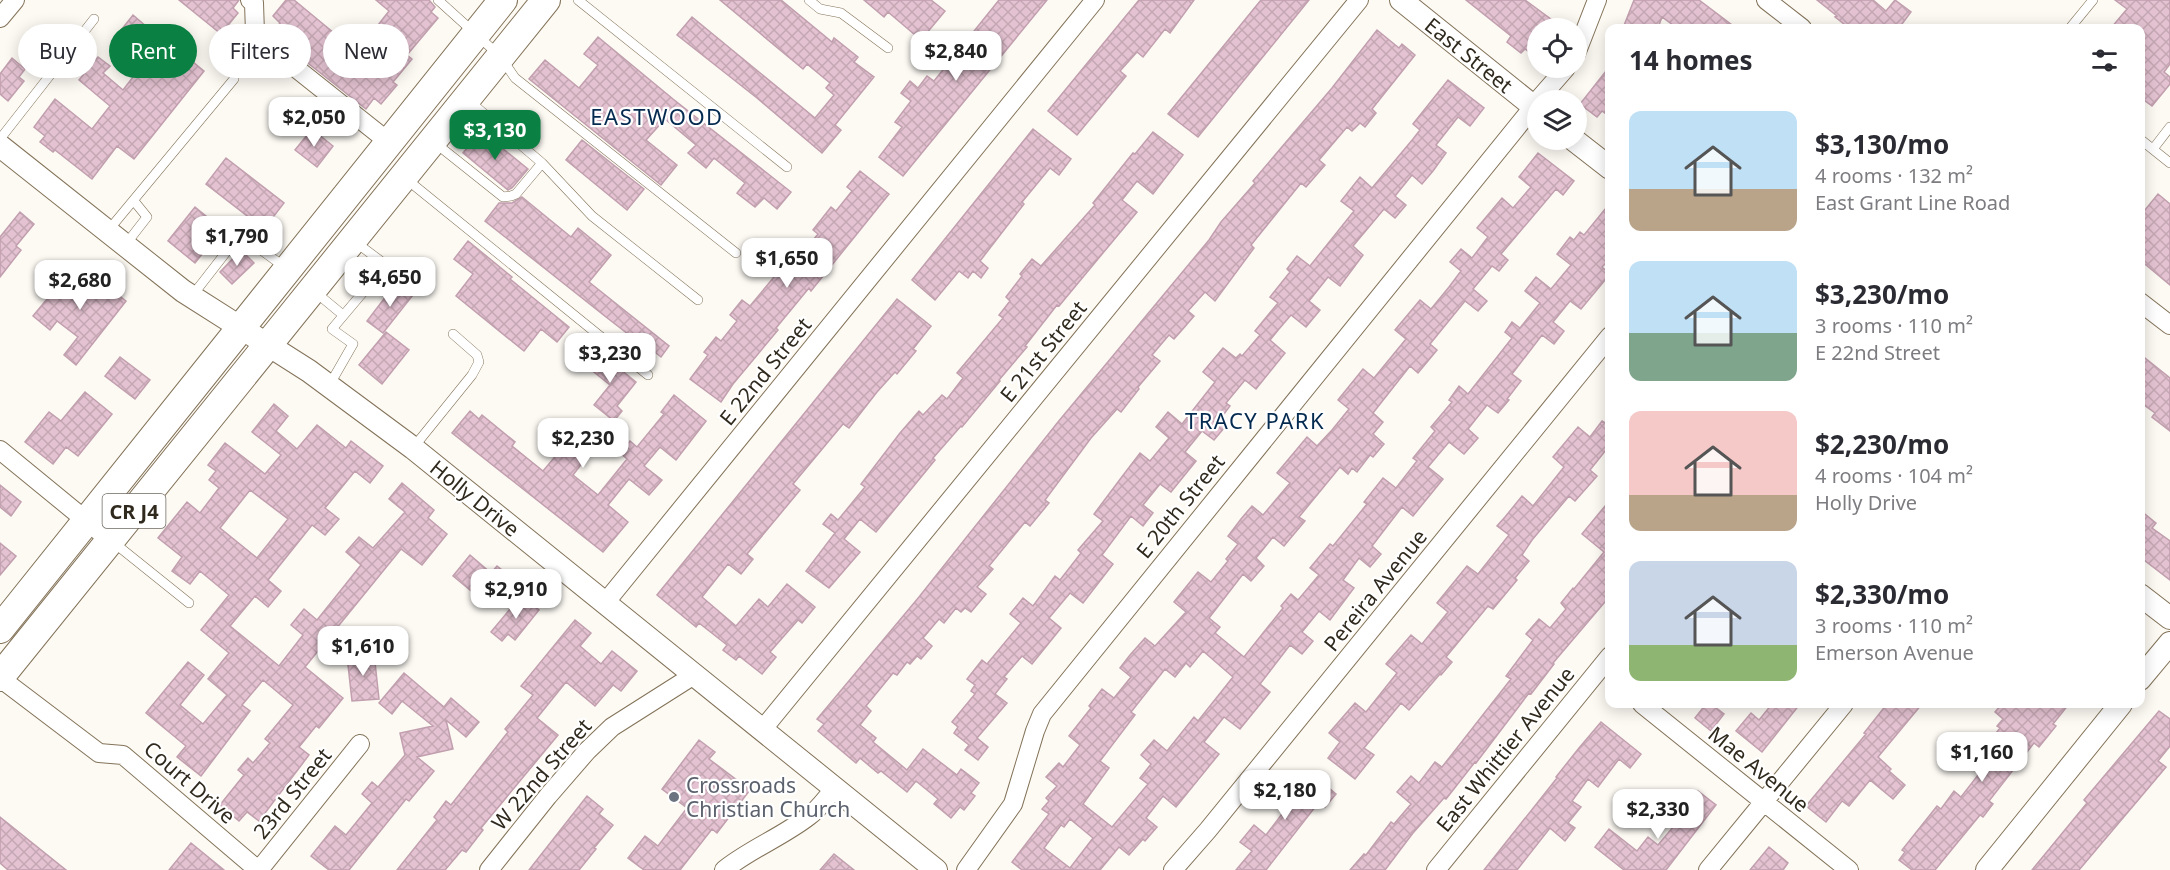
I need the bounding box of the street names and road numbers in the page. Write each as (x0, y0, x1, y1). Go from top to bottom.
street label: East Street (1419, 11, 1519, 99)
street label: E 21st Street (993, 294, 1093, 408)
street label: E 22nd Street (713, 311, 817, 431)
street label: E 20th Street (1130, 448, 1231, 564)
street label: Holly Drive (425, 453, 525, 543)
road number: CR J4 (102, 494, 166, 528)
street label: Pereira Avenue (1317, 523, 1433, 657)
street label: East Whittier Avenue (1430, 661, 1580, 837)
street label: W 22nd Street (485, 712, 597, 836)
street label: Mae Avenue (1703, 720, 1815, 818)
street label: Court Drive (138, 734, 242, 830)
street label: 23rd Street (247, 741, 338, 844)

